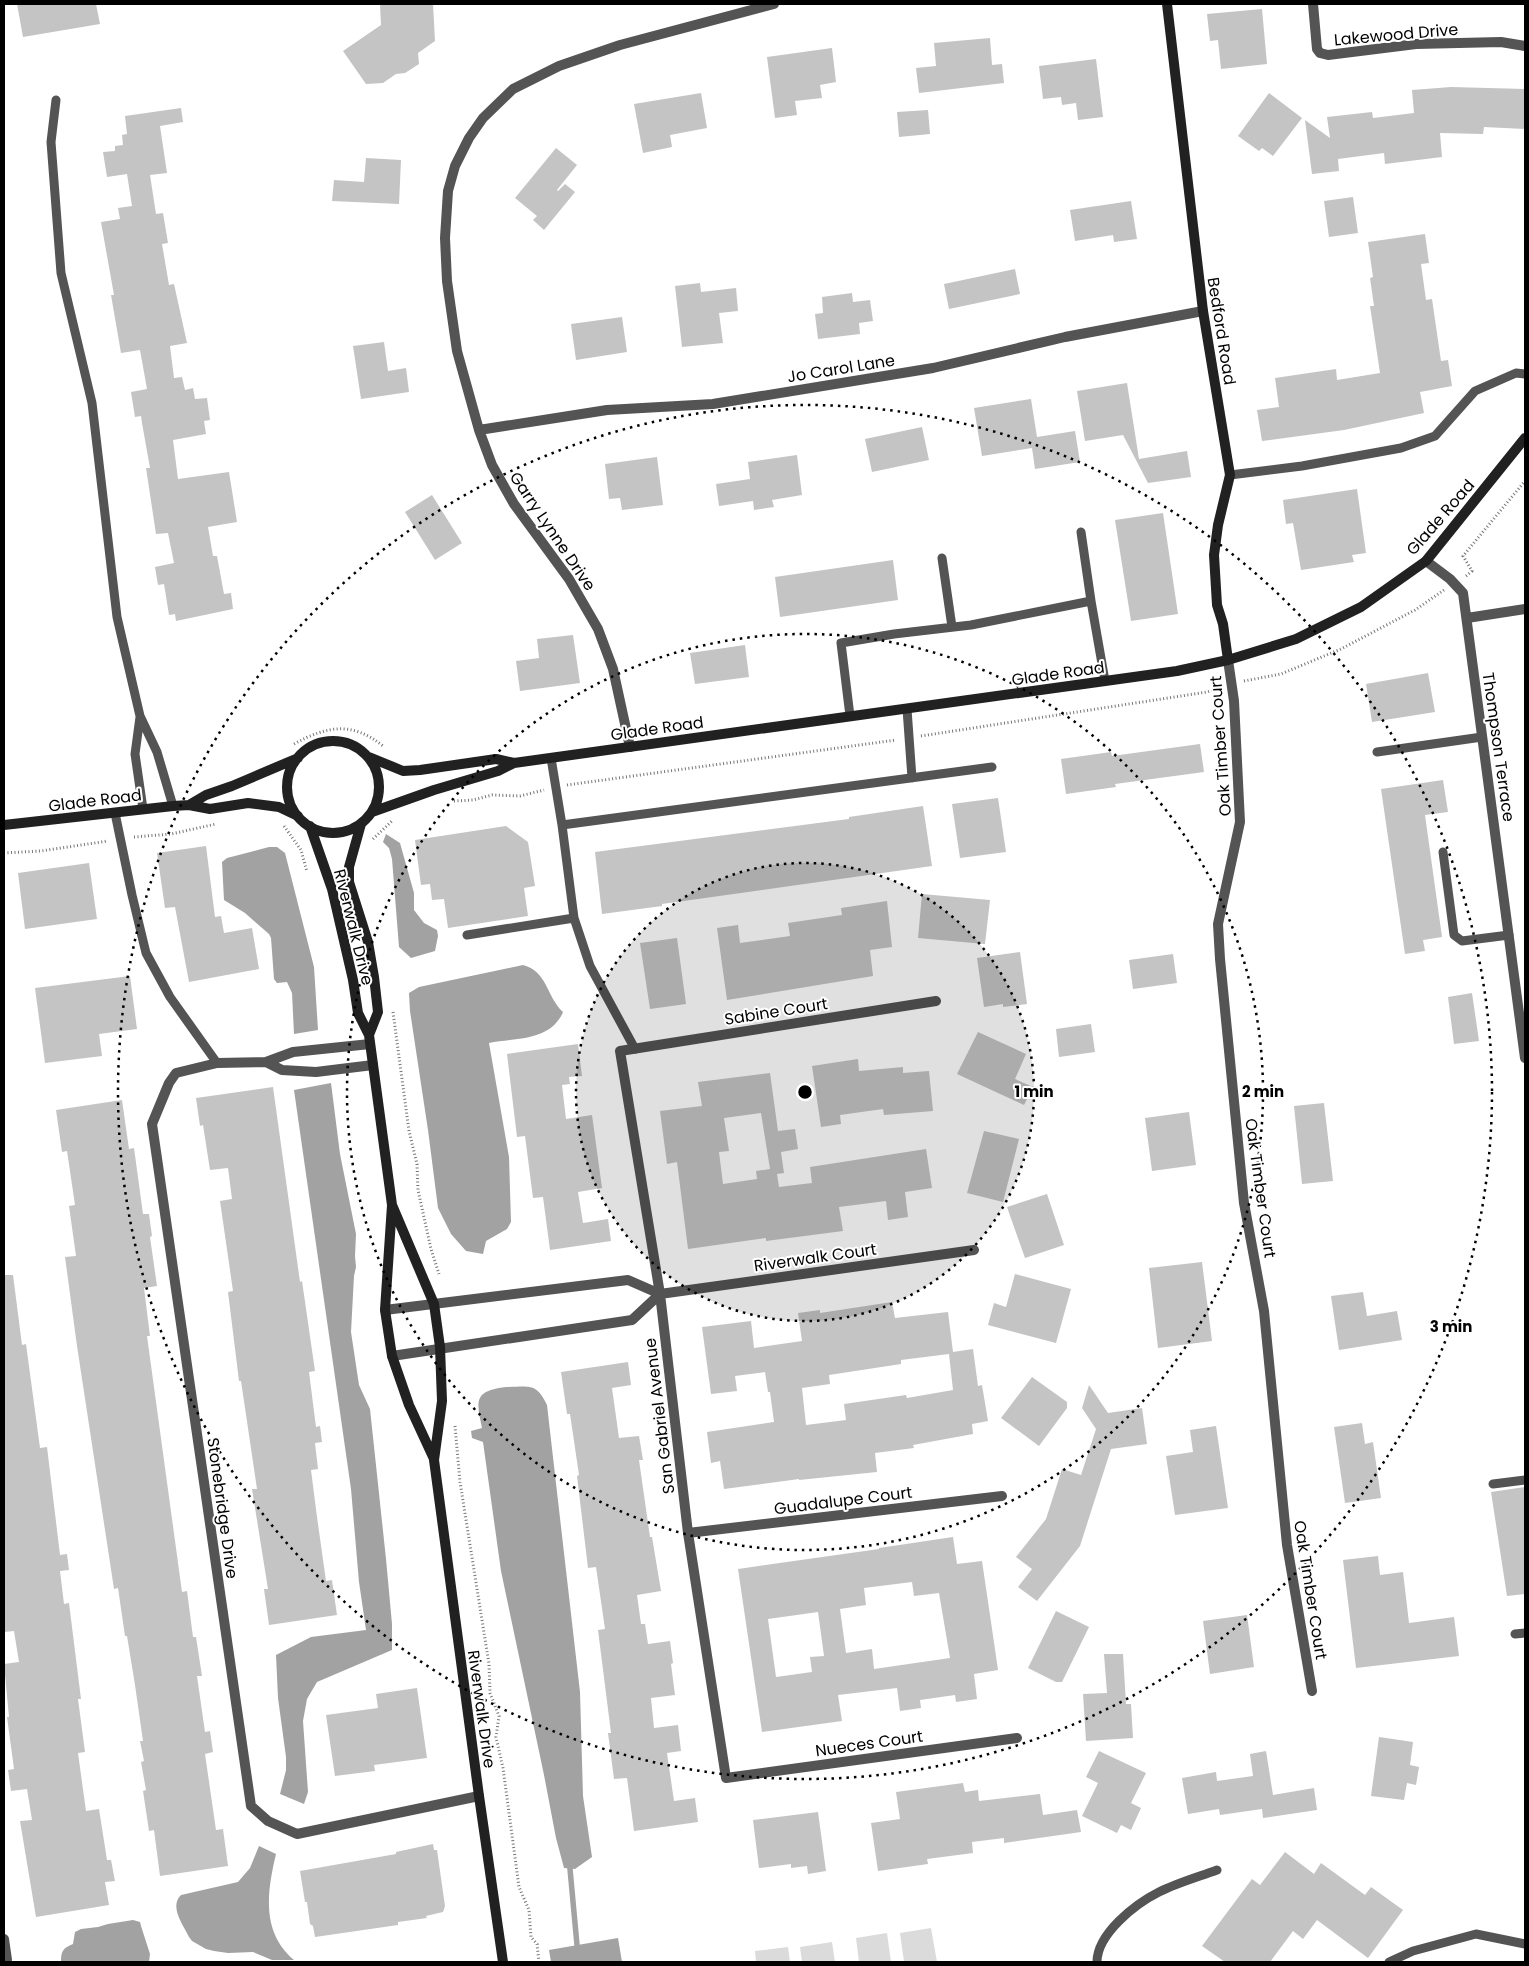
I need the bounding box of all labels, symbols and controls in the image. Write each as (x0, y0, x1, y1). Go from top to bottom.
street label: Lakewood Drive (1333, 18, 1459, 51)
street label: Bedford Road (1202, 276, 1241, 387)
street label: Jo Carol Lane (786, 349, 897, 388)
street label: Garry Lynne Drive (504, 467, 601, 595)
street label: Glade Road (1401, 474, 1480, 560)
street label: Glade Road (1010, 656, 1106, 691)
street label: Thompson Terrace (1477, 671, 1520, 823)
street label: Oak Timber Court (1204, 675, 1237, 817)
street label: Glade Road (609, 711, 705, 746)
street label: Glade Road (47, 783, 143, 818)
street label: Riverwalk Drive (328, 867, 379, 988)
street label: Sabine Court (723, 992, 829, 1031)
text: 1 min (1014, 1081, 1054, 1102)
text: 2 min (1242, 1081, 1284, 1102)
centre of rings (796, 1083, 814, 1101)
street label: Oak Timber Court (1239, 1117, 1282, 1259)
street label: Riverwalk Court (752, 1237, 878, 1277)
text: 3 min (1430, 1316, 1472, 1337)
street label: San Gabriel Avenue (639, 1337, 680, 1495)
street label: Stonebridge Drive (201, 1436, 244, 1580)
street label: Guadalupe Court (773, 1481, 914, 1520)
street label: Oak Timber Court (1288, 1519, 1333, 1661)
street label: Riverwalk Drive (462, 1649, 501, 1770)
street label: Nueces Court (814, 1725, 924, 1762)

